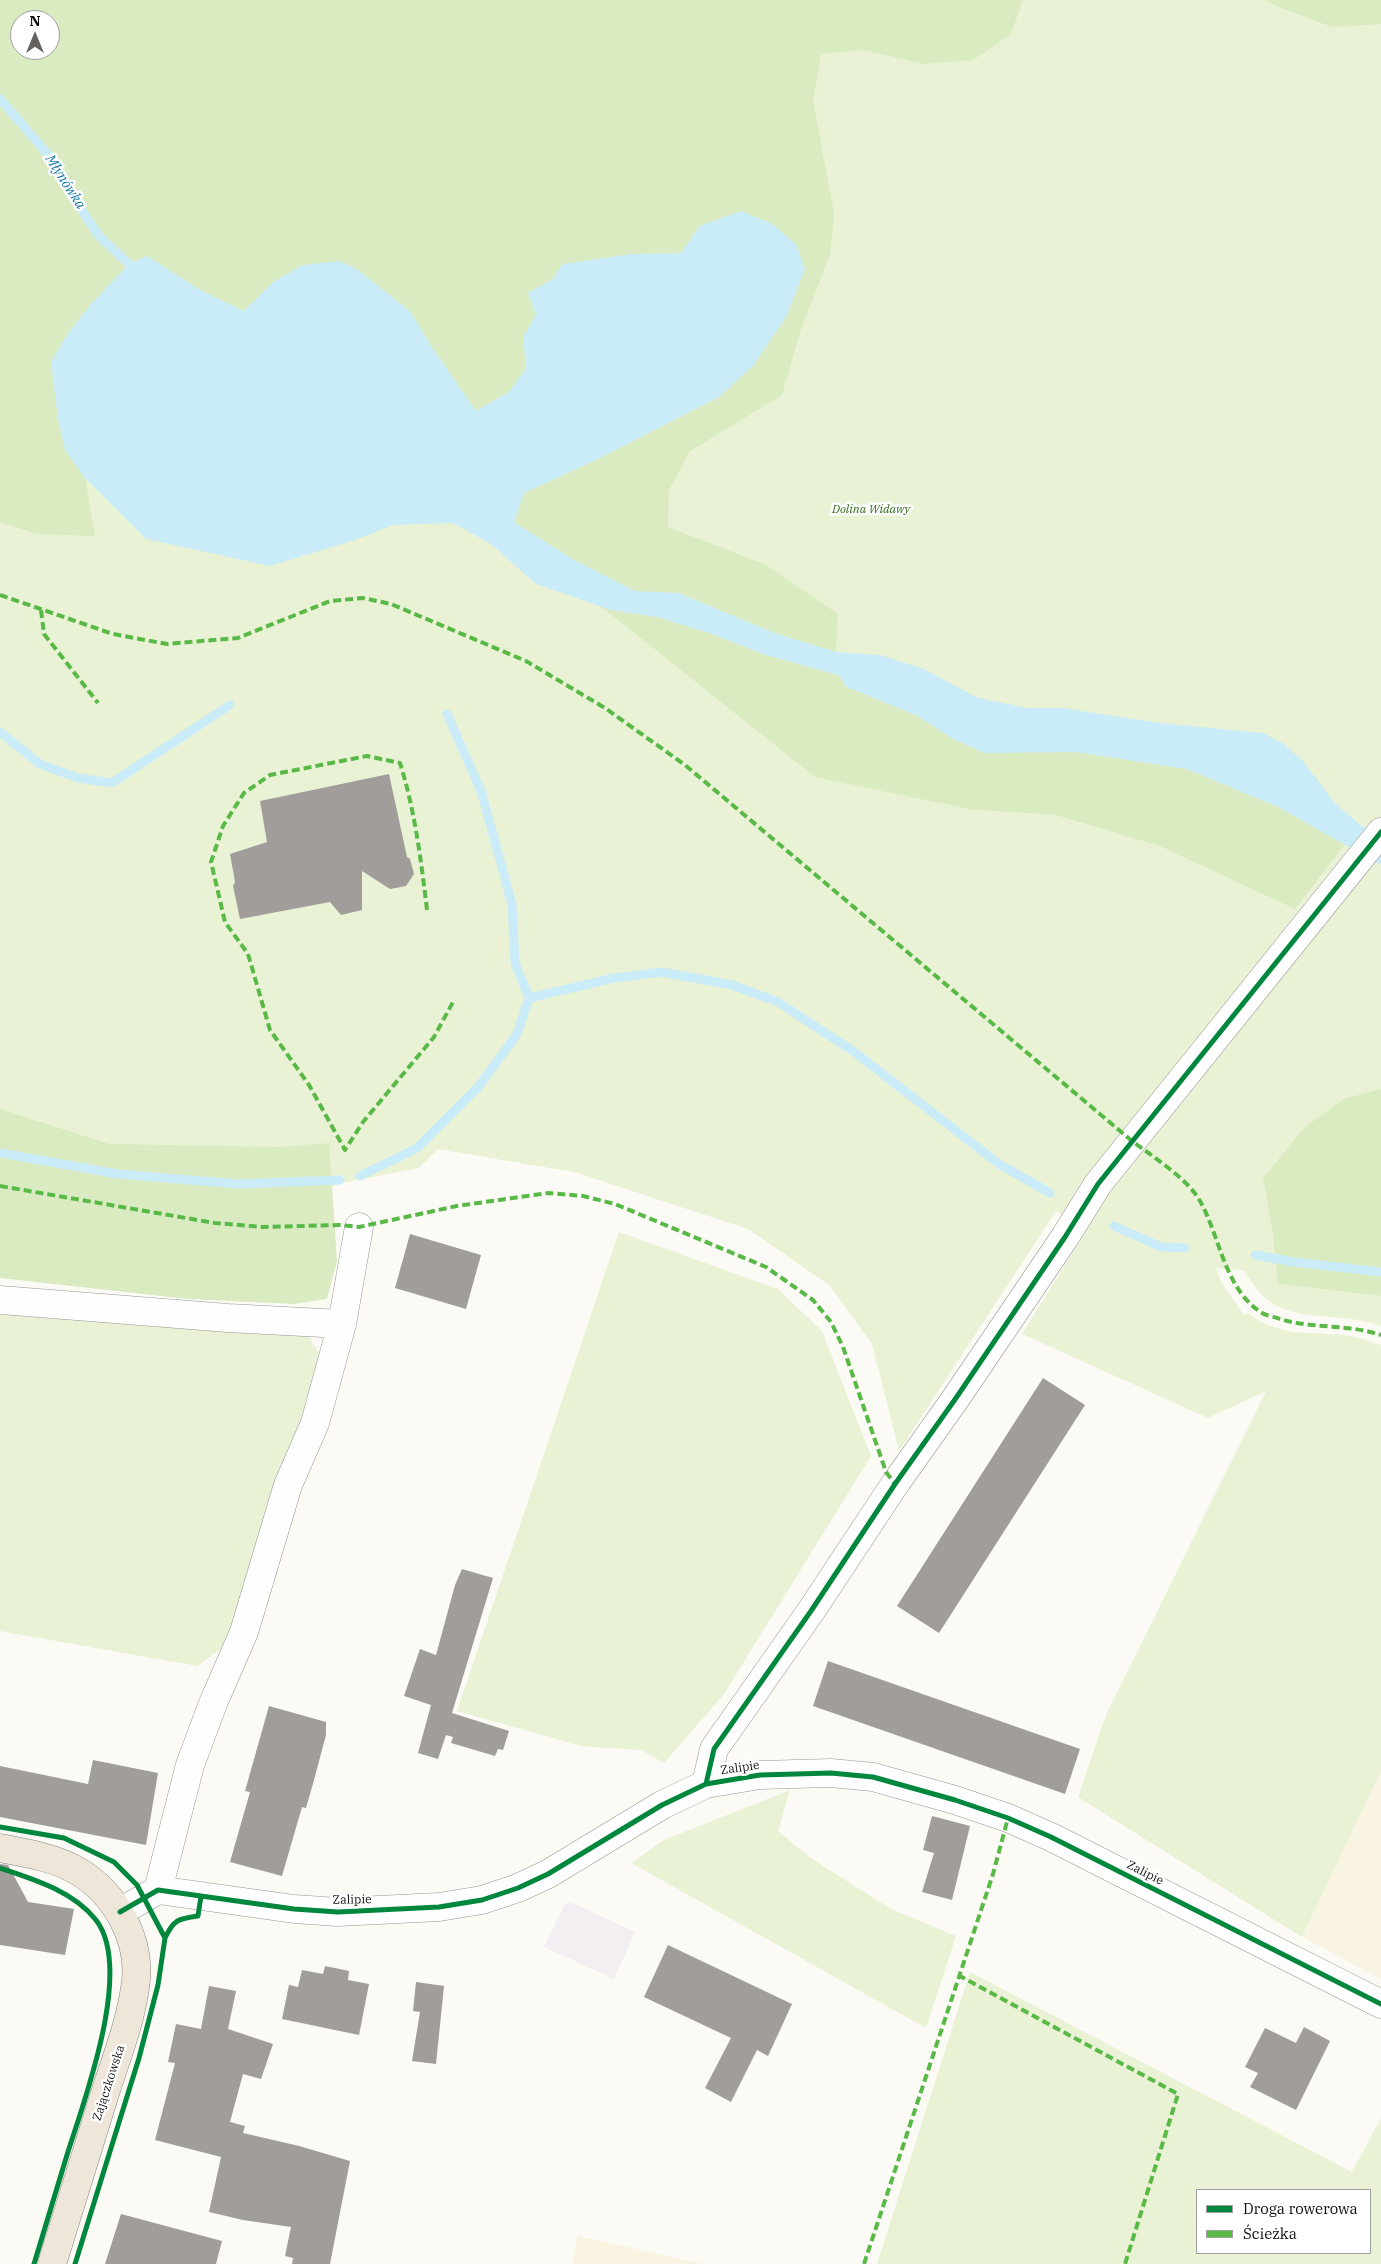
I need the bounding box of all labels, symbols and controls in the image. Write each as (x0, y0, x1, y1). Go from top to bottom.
north arrow (10, 10, 60, 60)
text: N (29, 12, 41, 30)
water label: Młynówka (41, 152, 89, 212)
park label: Dolina Widawy (832, 503, 910, 517)
street label: Zalipie (720, 1758, 760, 1778)
street label: Zalipie (1124, 1858, 1166, 1888)
street label: Zalipie (332, 1892, 372, 1908)
street label: Zajączkowska (90, 2043, 128, 2123)
legend (1196, 2189, 1371, 2254)
text: Droga rowerowa (1243, 2199, 1358, 2218)
text: Ścieżka (1243, 2224, 1297, 2243)

